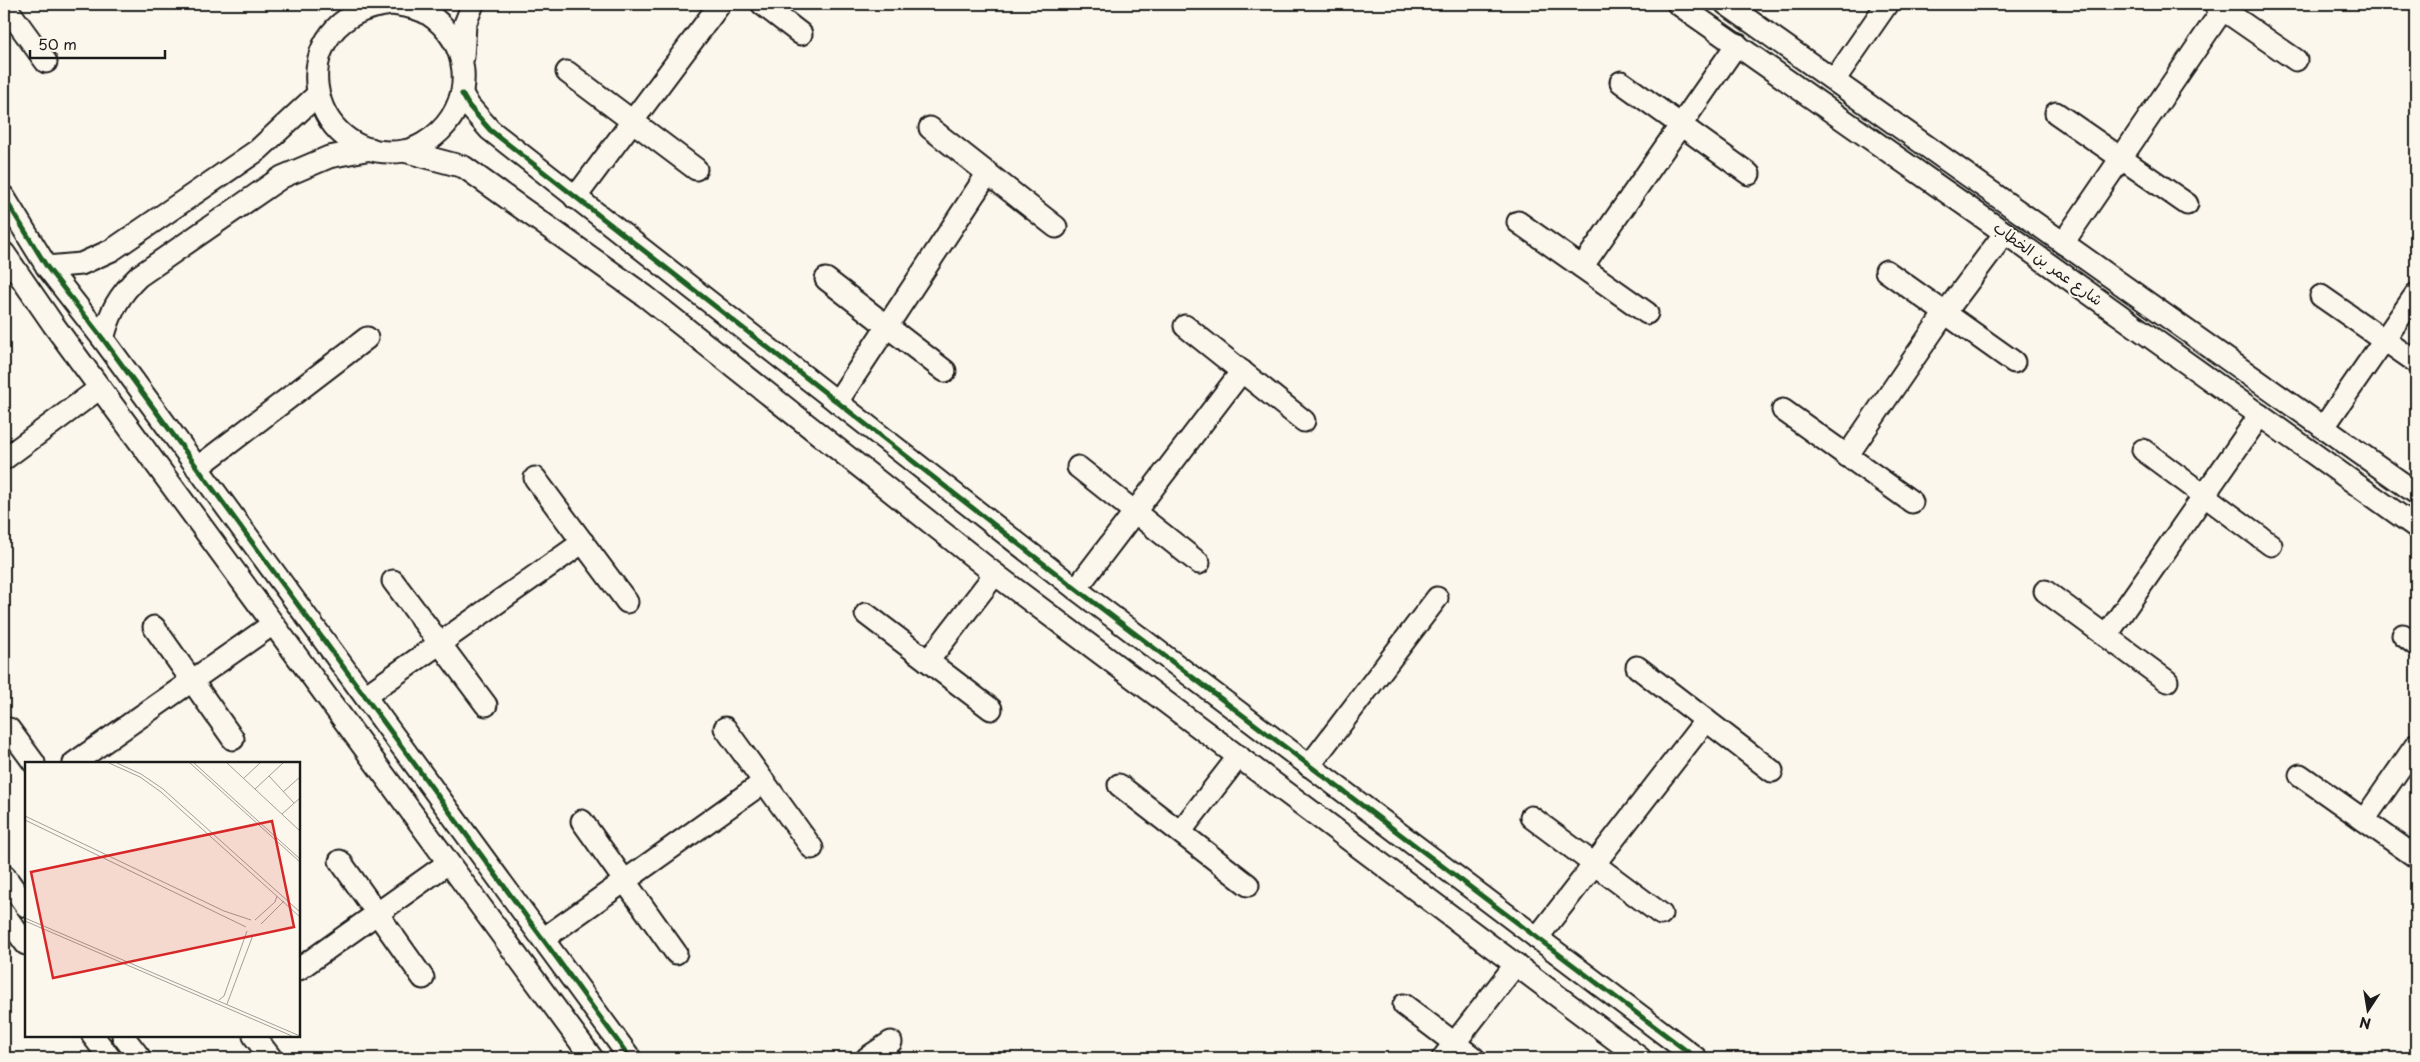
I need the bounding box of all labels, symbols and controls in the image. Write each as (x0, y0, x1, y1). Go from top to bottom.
scale bar (30, 28, 165, 60)
text: 50 m (38, 32, 77, 55)
street label: شارع عمر بن الخطاب (1989, 215, 2108, 310)
inset map (25, 762, 300, 1037)
north arrow (2342, 984, 2392, 1034)
text: N (2358, 1012, 2373, 1035)

